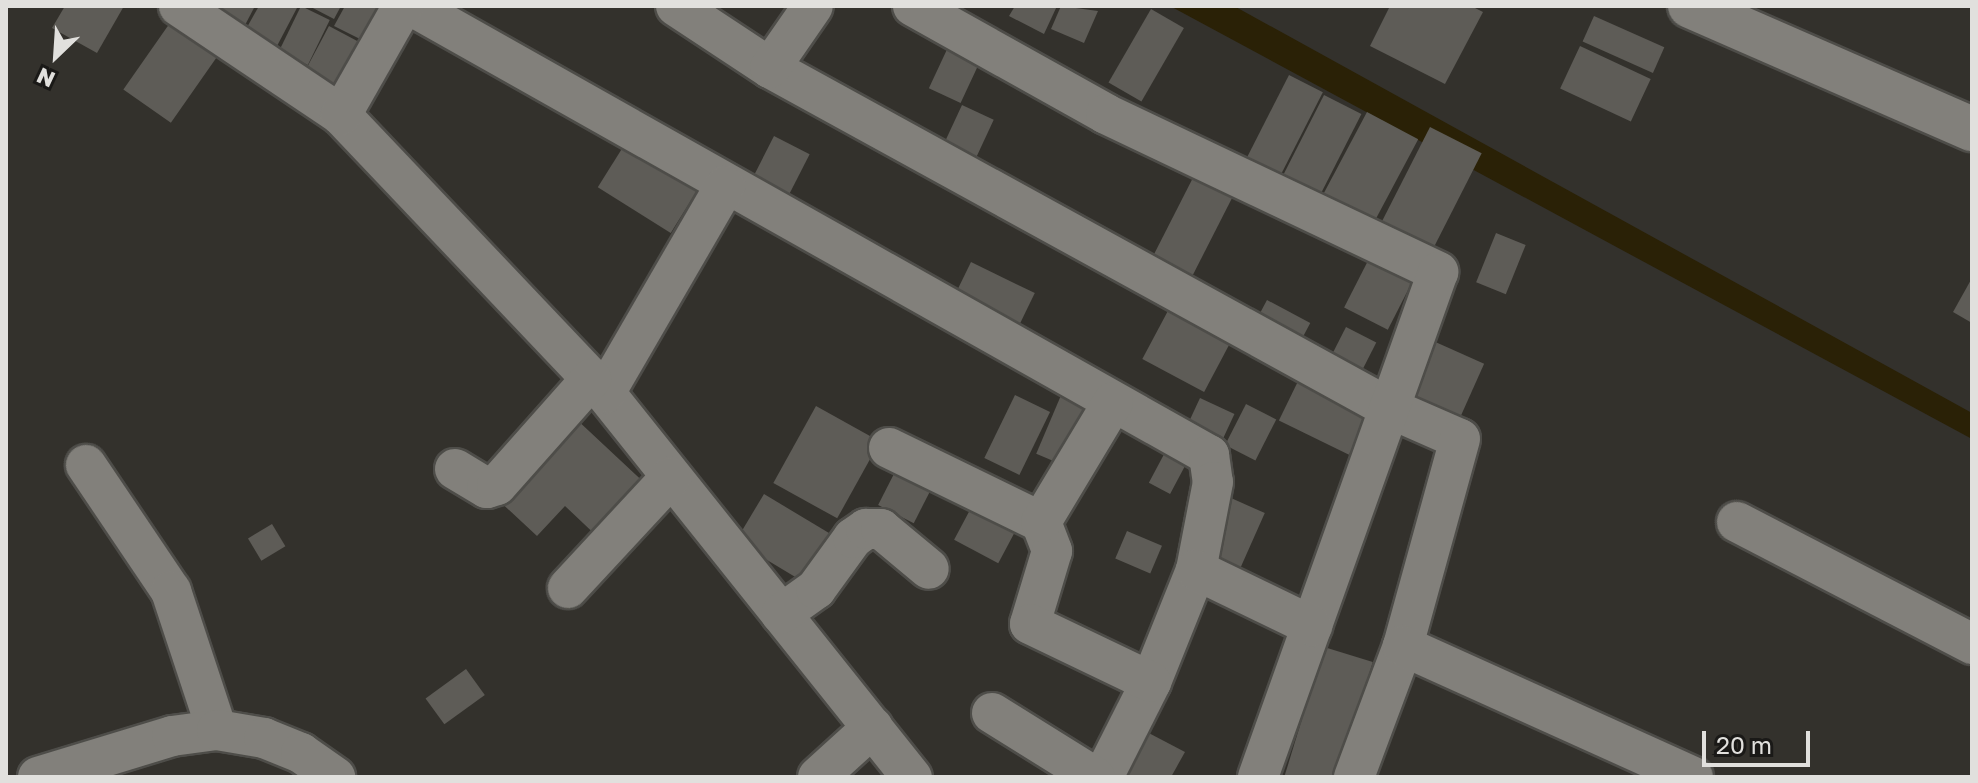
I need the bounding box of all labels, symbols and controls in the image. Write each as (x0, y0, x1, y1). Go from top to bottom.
north arrow (16, 16, 96, 96)
text: N (32, 62, 59, 94)
scale bar (1706, 715, 1814, 765)
text: 20 m (1716, 730, 1772, 759)

